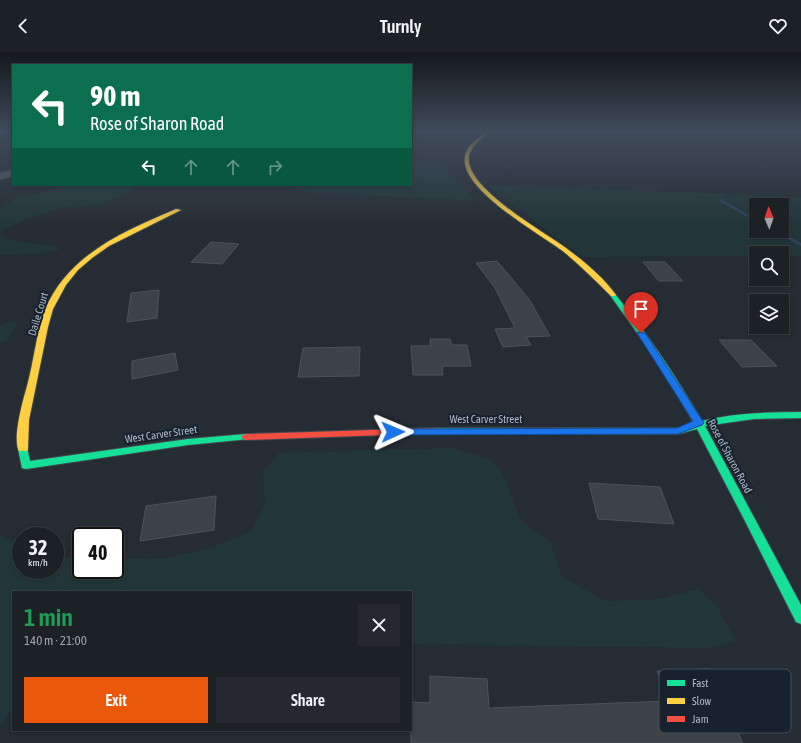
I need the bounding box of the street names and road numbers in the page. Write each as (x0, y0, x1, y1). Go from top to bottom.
street label: Daile Court (26, 291, 50, 337)
street label: West Carver Street (450, 413, 522, 425)
street label: Rose of Sharon Road (705, 417, 755, 495)
street label: West Carver Street (124, 423, 198, 445)

